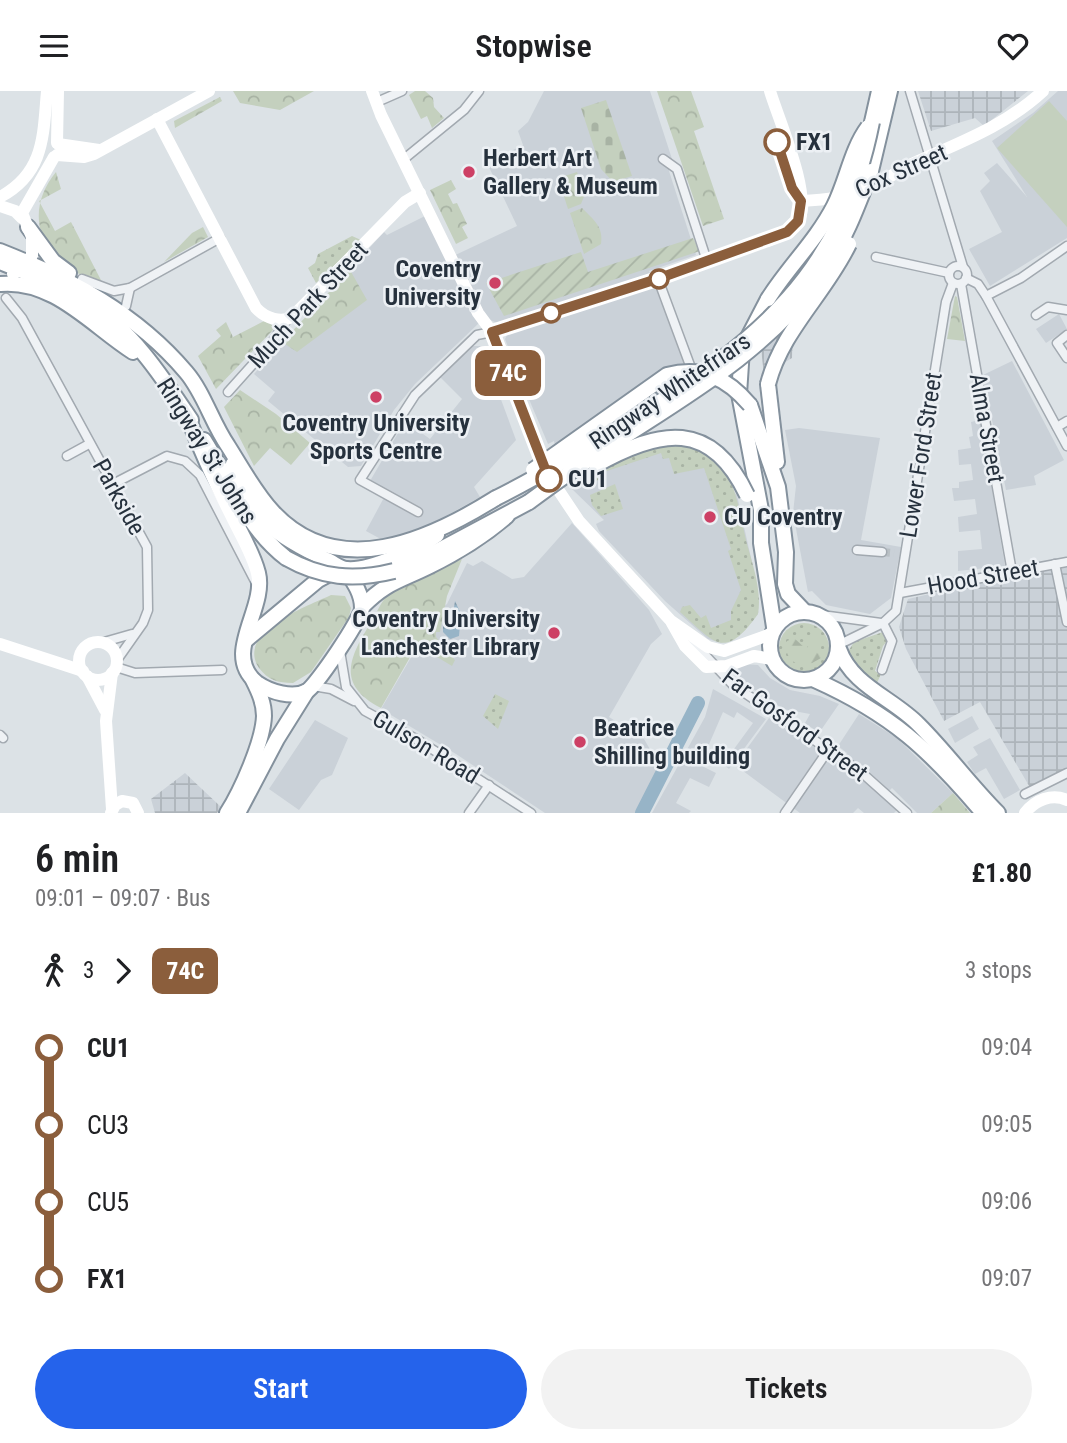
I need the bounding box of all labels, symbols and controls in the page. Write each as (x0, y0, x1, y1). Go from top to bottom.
icon: menu (35, 27, 73, 65)
text: Stopwise (475, 27, 592, 65)
icon: heart (994, 27, 1032, 65)
place label: FX1 (796, 128, 833, 156)
marker: FX1 (764, 129, 790, 155)
street label: Cox Street (851, 138, 951, 204)
place label: Herbert Art Gallery & Museum (483, 144, 658, 200)
marker: Herbert Art Gallery & Museum (461, 164, 477, 180)
street label: Much Park Street (242, 236, 374, 374)
place label: Coventry University (384, 255, 481, 311)
unlabelled marker (649, 269, 669, 289)
marker: Coventry University (487, 275, 503, 291)
unlabelled marker (541, 303, 561, 323)
street label: Ringway Whitefriars (584, 327, 756, 455)
line badge: 74C (468, 350, 548, 396)
text: 74C (489, 359, 527, 387)
street label: Lower Ford Street (894, 370, 948, 540)
street label: Alma Street (964, 371, 1010, 485)
street label: Ringway St Johns (151, 373, 263, 529)
marker: Coventry University Sports Centre (368, 389, 384, 405)
place label: Coventry University Sports Centre (282, 409, 470, 465)
street label: Parkside (87, 454, 151, 540)
place label: CU1 (568, 465, 608, 493)
marker: CU1 (536, 466, 562, 492)
place label: CU Coventry (724, 503, 843, 531)
marker: CU Coventry (702, 509, 718, 525)
street label: Hood Street (925, 553, 1041, 601)
place label: Coventry University Lanchester Library (352, 605, 540, 661)
marker: Coventry University Lanchester Library (546, 625, 562, 641)
street label: Far Gosford Street (717, 663, 873, 787)
street label: Gulson Road (368, 704, 484, 790)
place label: Beatrice Shilling building (594, 714, 750, 770)
marker: Beatrice Shilling building (572, 734, 588, 750)
text: 6 min (35, 837, 119, 881)
text: £1.80 (971, 858, 1032, 888)
text: 09:01 – 09:07 · Bus (35, 885, 211, 912)
icon: walk (35, 952, 73, 990)
icon: forward (104, 952, 142, 990)
text: 3 (83, 957, 94, 984)
text: 74C (166, 957, 204, 985)
text: 3 stops (965, 957, 1032, 984)
text: CU1 (87, 1033, 130, 1063)
text: 09:04 (981, 1034, 1032, 1061)
text: CU3 (87, 1110, 129, 1140)
text: 09:05 (981, 1111, 1032, 1138)
text: CU5 (87, 1187, 129, 1217)
text: 09:06 (981, 1188, 1032, 1215)
text: FX1 (87, 1264, 127, 1294)
text: 09:07 (981, 1265, 1032, 1292)
button: Start (35, 1349, 527, 1429)
button: Tickets (541, 1349, 1032, 1429)

